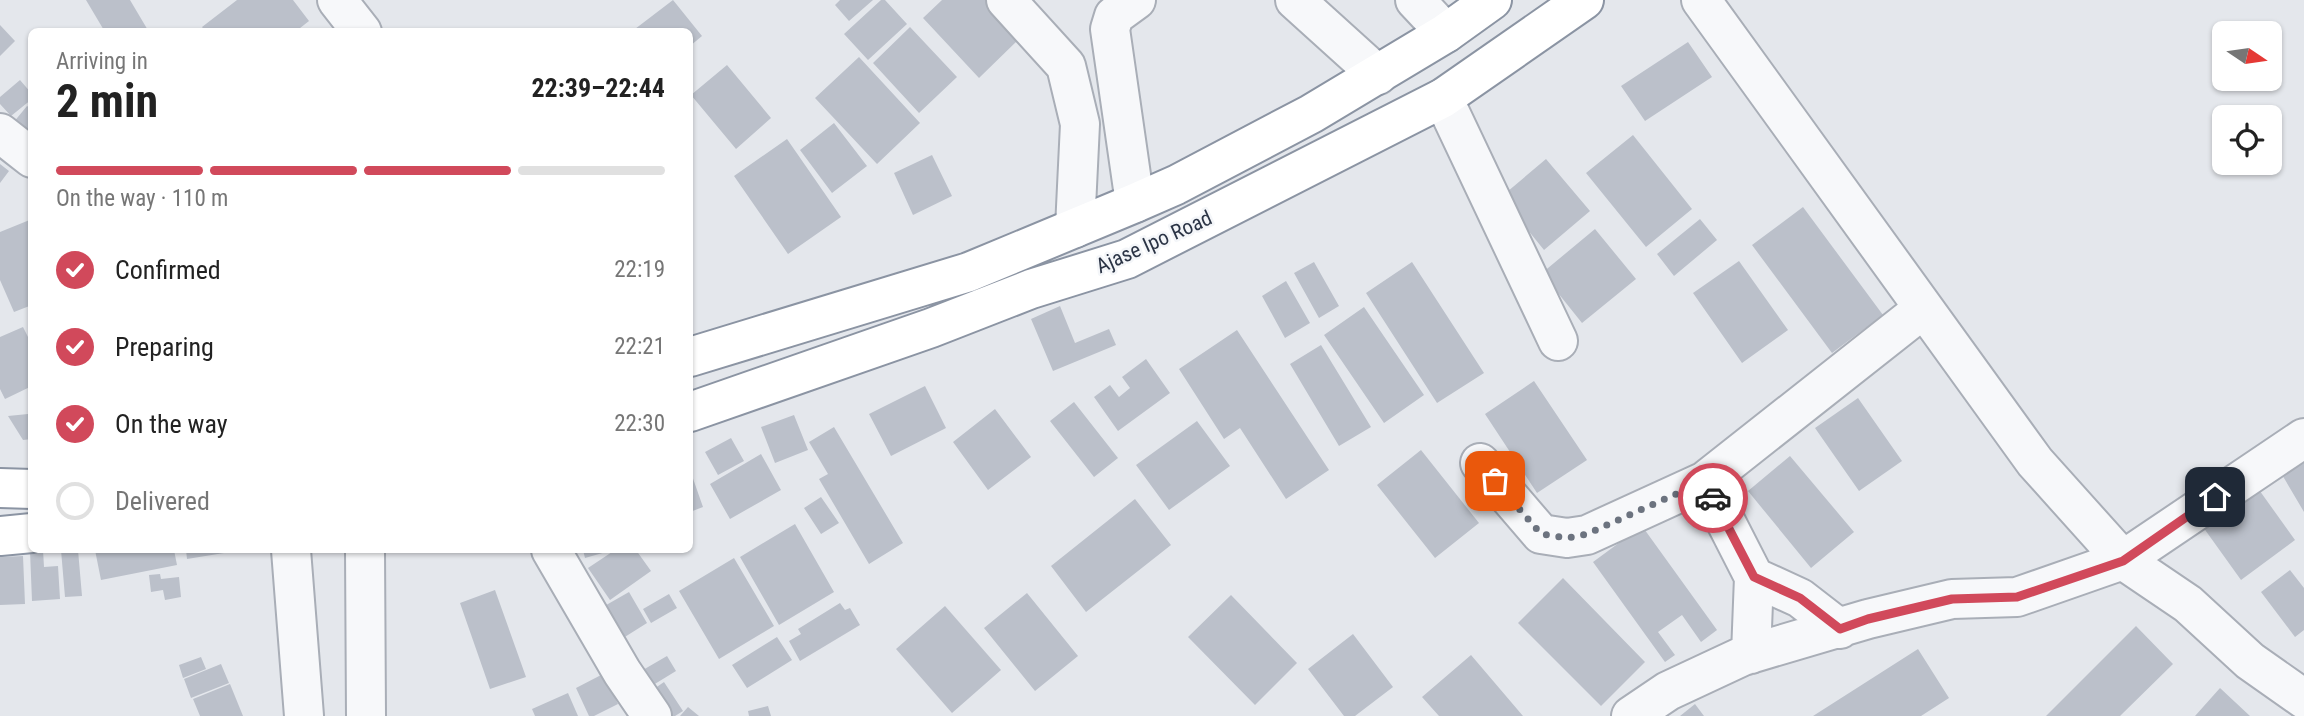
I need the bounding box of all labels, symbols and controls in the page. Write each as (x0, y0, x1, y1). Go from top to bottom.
north arrow (2212, 21, 2282, 91)
map controls (2212, 21, 2282, 175)
text: Arriving in (56, 48, 148, 75)
text: 22:39–22:44 (531, 73, 665, 103)
text: 2 min (56, 74, 158, 128)
button: locate (2212, 105, 2282, 175)
text: On the way · 110 m (56, 185, 228, 212)
street label: Ajase Ipo Road (1092, 206, 1216, 278)
icon: check (56, 251, 94, 289)
text: Confirmed (115, 255, 221, 285)
text: 22:19 (614, 256, 665, 283)
icon: check (56, 328, 94, 366)
text: Preparing (115, 332, 214, 362)
text: 22:21 (614, 333, 665, 360)
icon: check (56, 405, 94, 443)
text: On the way (115, 409, 228, 439)
text: 22:30 (614, 410, 665, 437)
pin (1465, 451, 1525, 511)
icon: bag (1476, 462, 1514, 500)
courier (1678, 463, 1748, 533)
pin (2185, 467, 2245, 527)
icon: home (2196, 478, 2234, 516)
icon: car (1694, 479, 1732, 517)
text: Delivered (115, 486, 210, 516)

